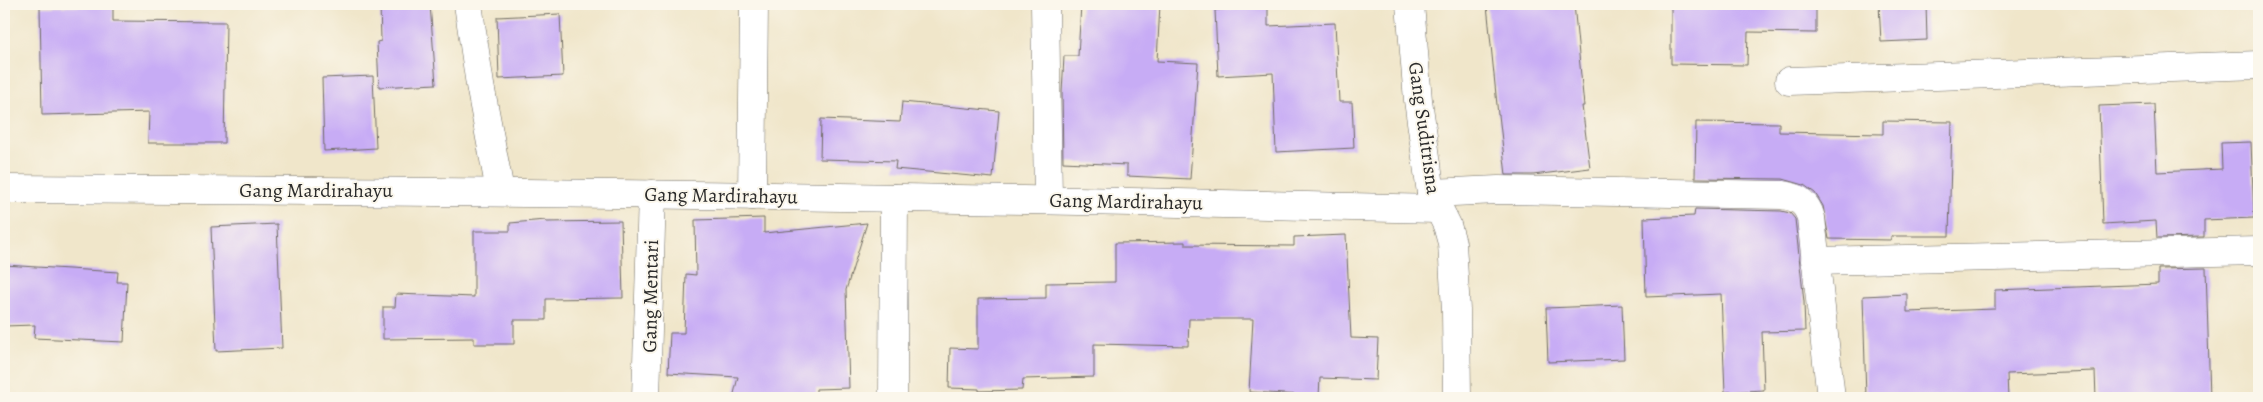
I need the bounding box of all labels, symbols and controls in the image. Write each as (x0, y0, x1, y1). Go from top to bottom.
street label: Gang Suditrisna (1402, 60, 1447, 197)
street label: Gang Mardirahayu (239, 177, 393, 204)
street label: Gang Mardirahayu (644, 181, 798, 210)
street label: Gang Mardirahayu (1049, 187, 1203, 216)
street label: Gang Mentari (636, 239, 665, 353)

